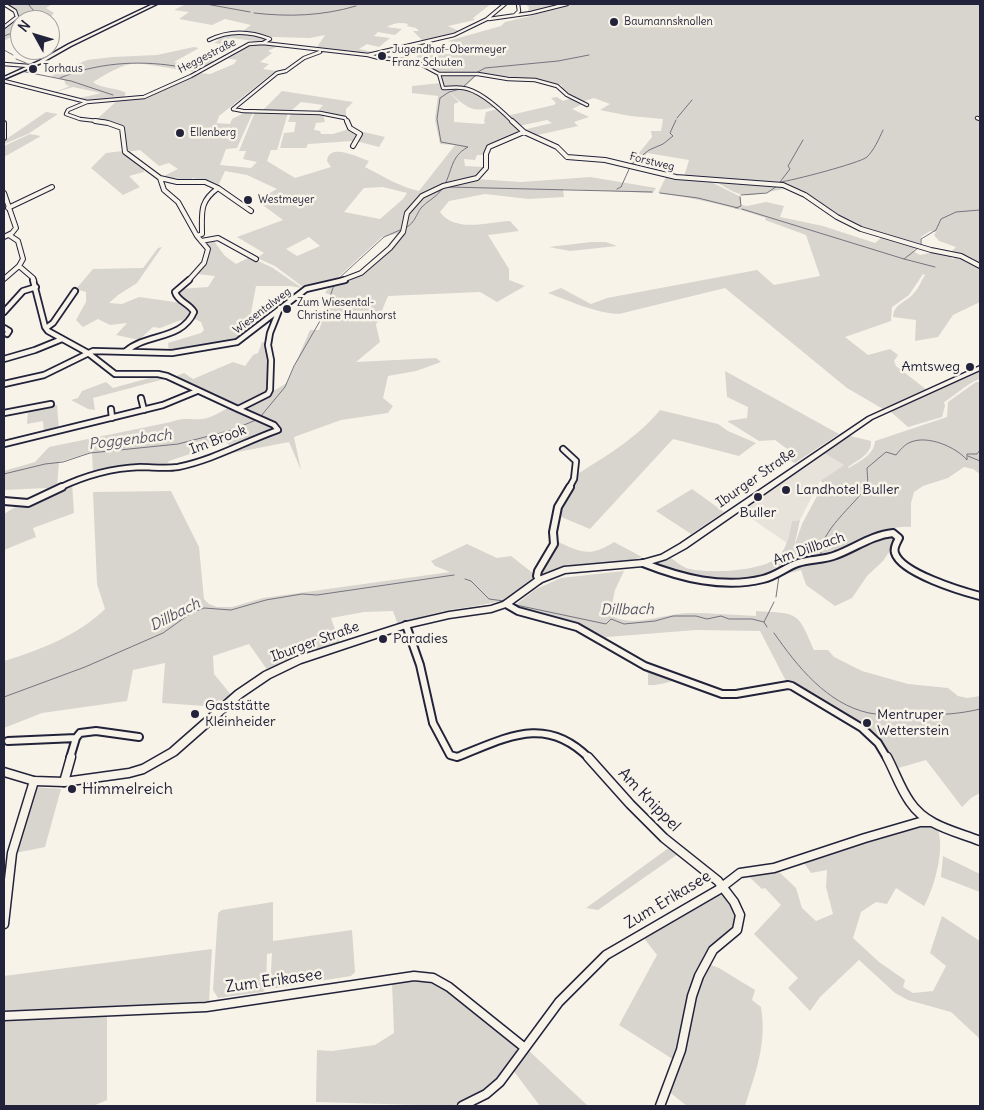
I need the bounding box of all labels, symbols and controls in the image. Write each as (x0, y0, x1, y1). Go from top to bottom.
north arrow (10, 10, 60, 60)
place label: Baumannsknollen (624, 15, 713, 29)
marker: Baumannsknollen (608, 16, 620, 28)
text: N (14, 17, 34, 36)
street label: Heggestraße (176, 36, 238, 76)
place label: Jugendhof-Obermeyer Franz Schuten (392, 43, 506, 69)
marker: Jugendhof-Obermeyer Franz Schuten (376, 50, 388, 62)
place label: Torhaus (43, 62, 83, 76)
marker: Torhaus (27, 63, 39, 75)
place label: Ellenberg (190, 126, 236, 140)
marker: Ellenberg (174, 127, 186, 139)
street label: Forstweg (628, 150, 676, 174)
place label: Westmeyer (258, 193, 314, 207)
marker: Westmeyer (242, 194, 254, 206)
street label: Wiesentalweg (231, 285, 293, 337)
place label: Zum Wiesental- Christine Haunhorst (297, 296, 396, 322)
marker: Zum Wiesental- Christine Haunhorst (281, 303, 293, 315)
place label: Amtsweg (901, 359, 960, 375)
marker: Amtsweg (964, 361, 976, 373)
street label: Im Brook (187, 422, 249, 458)
water label: Poggenbach (87, 426, 173, 454)
street label: Iburger Straße (713, 444, 799, 512)
place label: Landhotel Buller (796, 482, 899, 498)
marker: Landhotel Buller (780, 484, 792, 496)
marker: Buller (752, 491, 764, 503)
place label: Buller (740, 505, 776, 521)
street label: Am Dillbach (771, 529, 847, 569)
water label: Dillbach (147, 595, 203, 635)
water label: Dillbach (600, 601, 654, 619)
street label: Iburger Straße (268, 618, 362, 666)
place label: Paradies (393, 631, 448, 647)
marker: Paradies (377, 633, 389, 645)
place label: Gaststätte Kleinheider (205, 698, 276, 730)
place label: Mentruper Wetterstein (877, 707, 949, 740)
marker: Gaststätte Kleinheider (189, 708, 201, 720)
marker: Mentruper Wetterstein (861, 717, 873, 729)
street label: Am Knippel (614, 764, 684, 836)
place label: Himmelreich (82, 779, 173, 799)
marker: Himmelreich (66, 783, 78, 795)
street label: Zum Erikasee (621, 867, 715, 933)
street label: Zum Erikasee (225, 965, 323, 997)

